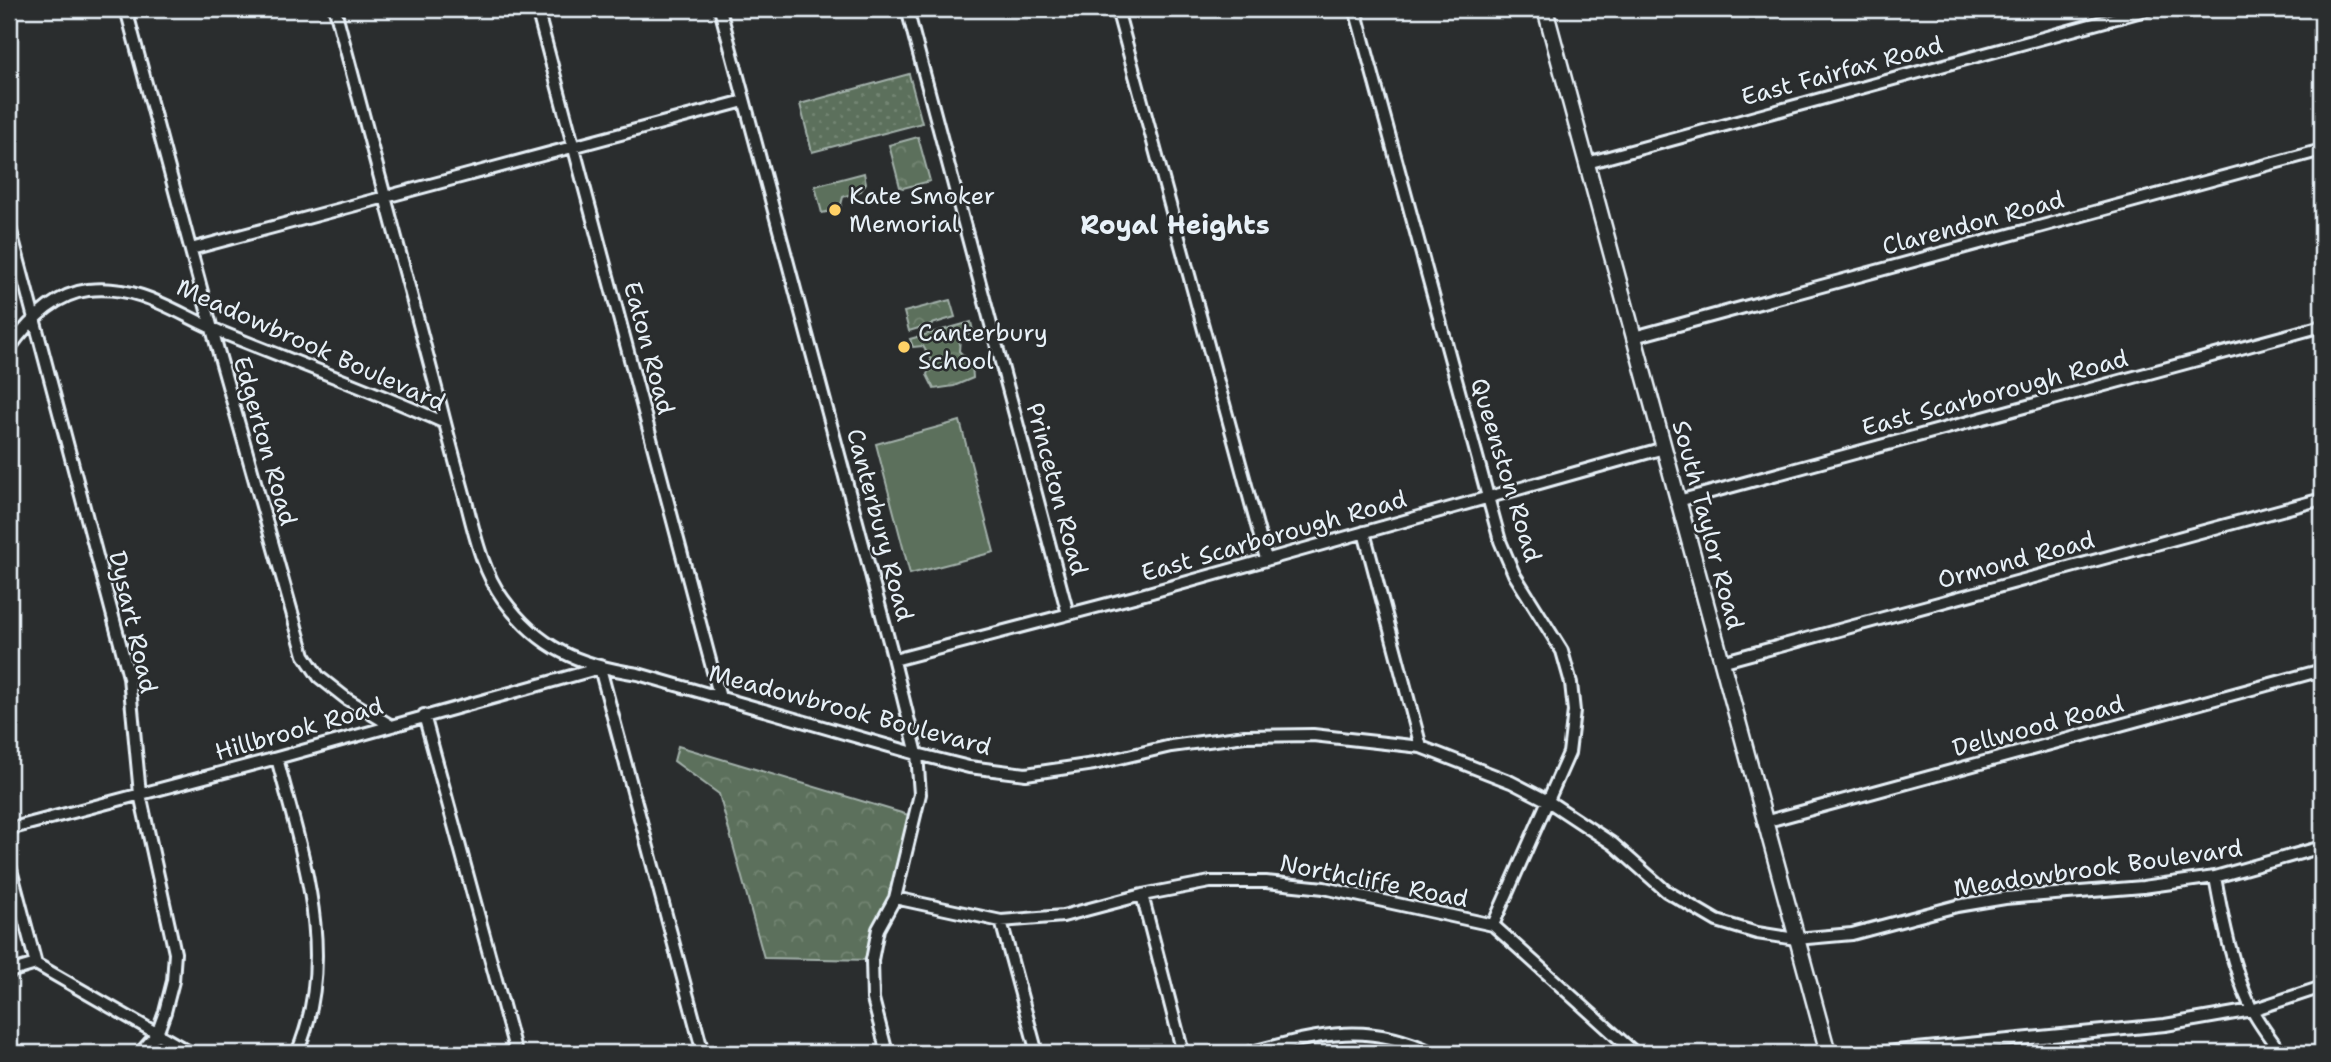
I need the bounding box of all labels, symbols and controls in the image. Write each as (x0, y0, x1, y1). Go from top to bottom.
street label: East Fairfax Road (1738, 29, 1946, 113)
place label: Kate Smoker Memorial (849, 180, 995, 240)
street label: Clarendon Road (1879, 183, 2067, 263)
marker: Kate Smoker Memorial (827, 202, 843, 218)
district label: Royal Heights (1080, 207, 1270, 242)
street label: Meadowbrook Boulevard (171, 271, 451, 419)
street label: Eaton Road (616, 278, 682, 418)
place label: Canterbury School (918, 317, 1048, 377)
marker: Canterbury School (896, 339, 912, 355)
street label: East Scarborough Road (1858, 342, 2132, 444)
street label: Edgerton Road (226, 353, 304, 529)
street label: Queenston Road (1463, 374, 1549, 566)
street label: Princeton Road (1019, 399, 1095, 579)
street label: South Taylor Road (1665, 417, 1751, 633)
street label: Canterbury Road (839, 425, 921, 625)
street label: East Scarborough Road (1138, 483, 1410, 589)
street label: Ormond Road (1934, 524, 2098, 596)
street label: Dysart Road (101, 548, 165, 696)
street label: Meadowbrook Boulevard (705, 657, 995, 763)
street label: Dellwood Road (1949, 688, 2127, 764)
street label: Hillbrook Road (211, 690, 387, 768)
street label: Meadowbrook Boulevard (1952, 832, 2244, 904)
street label: Northcliffe Road (1277, 847, 1471, 915)

